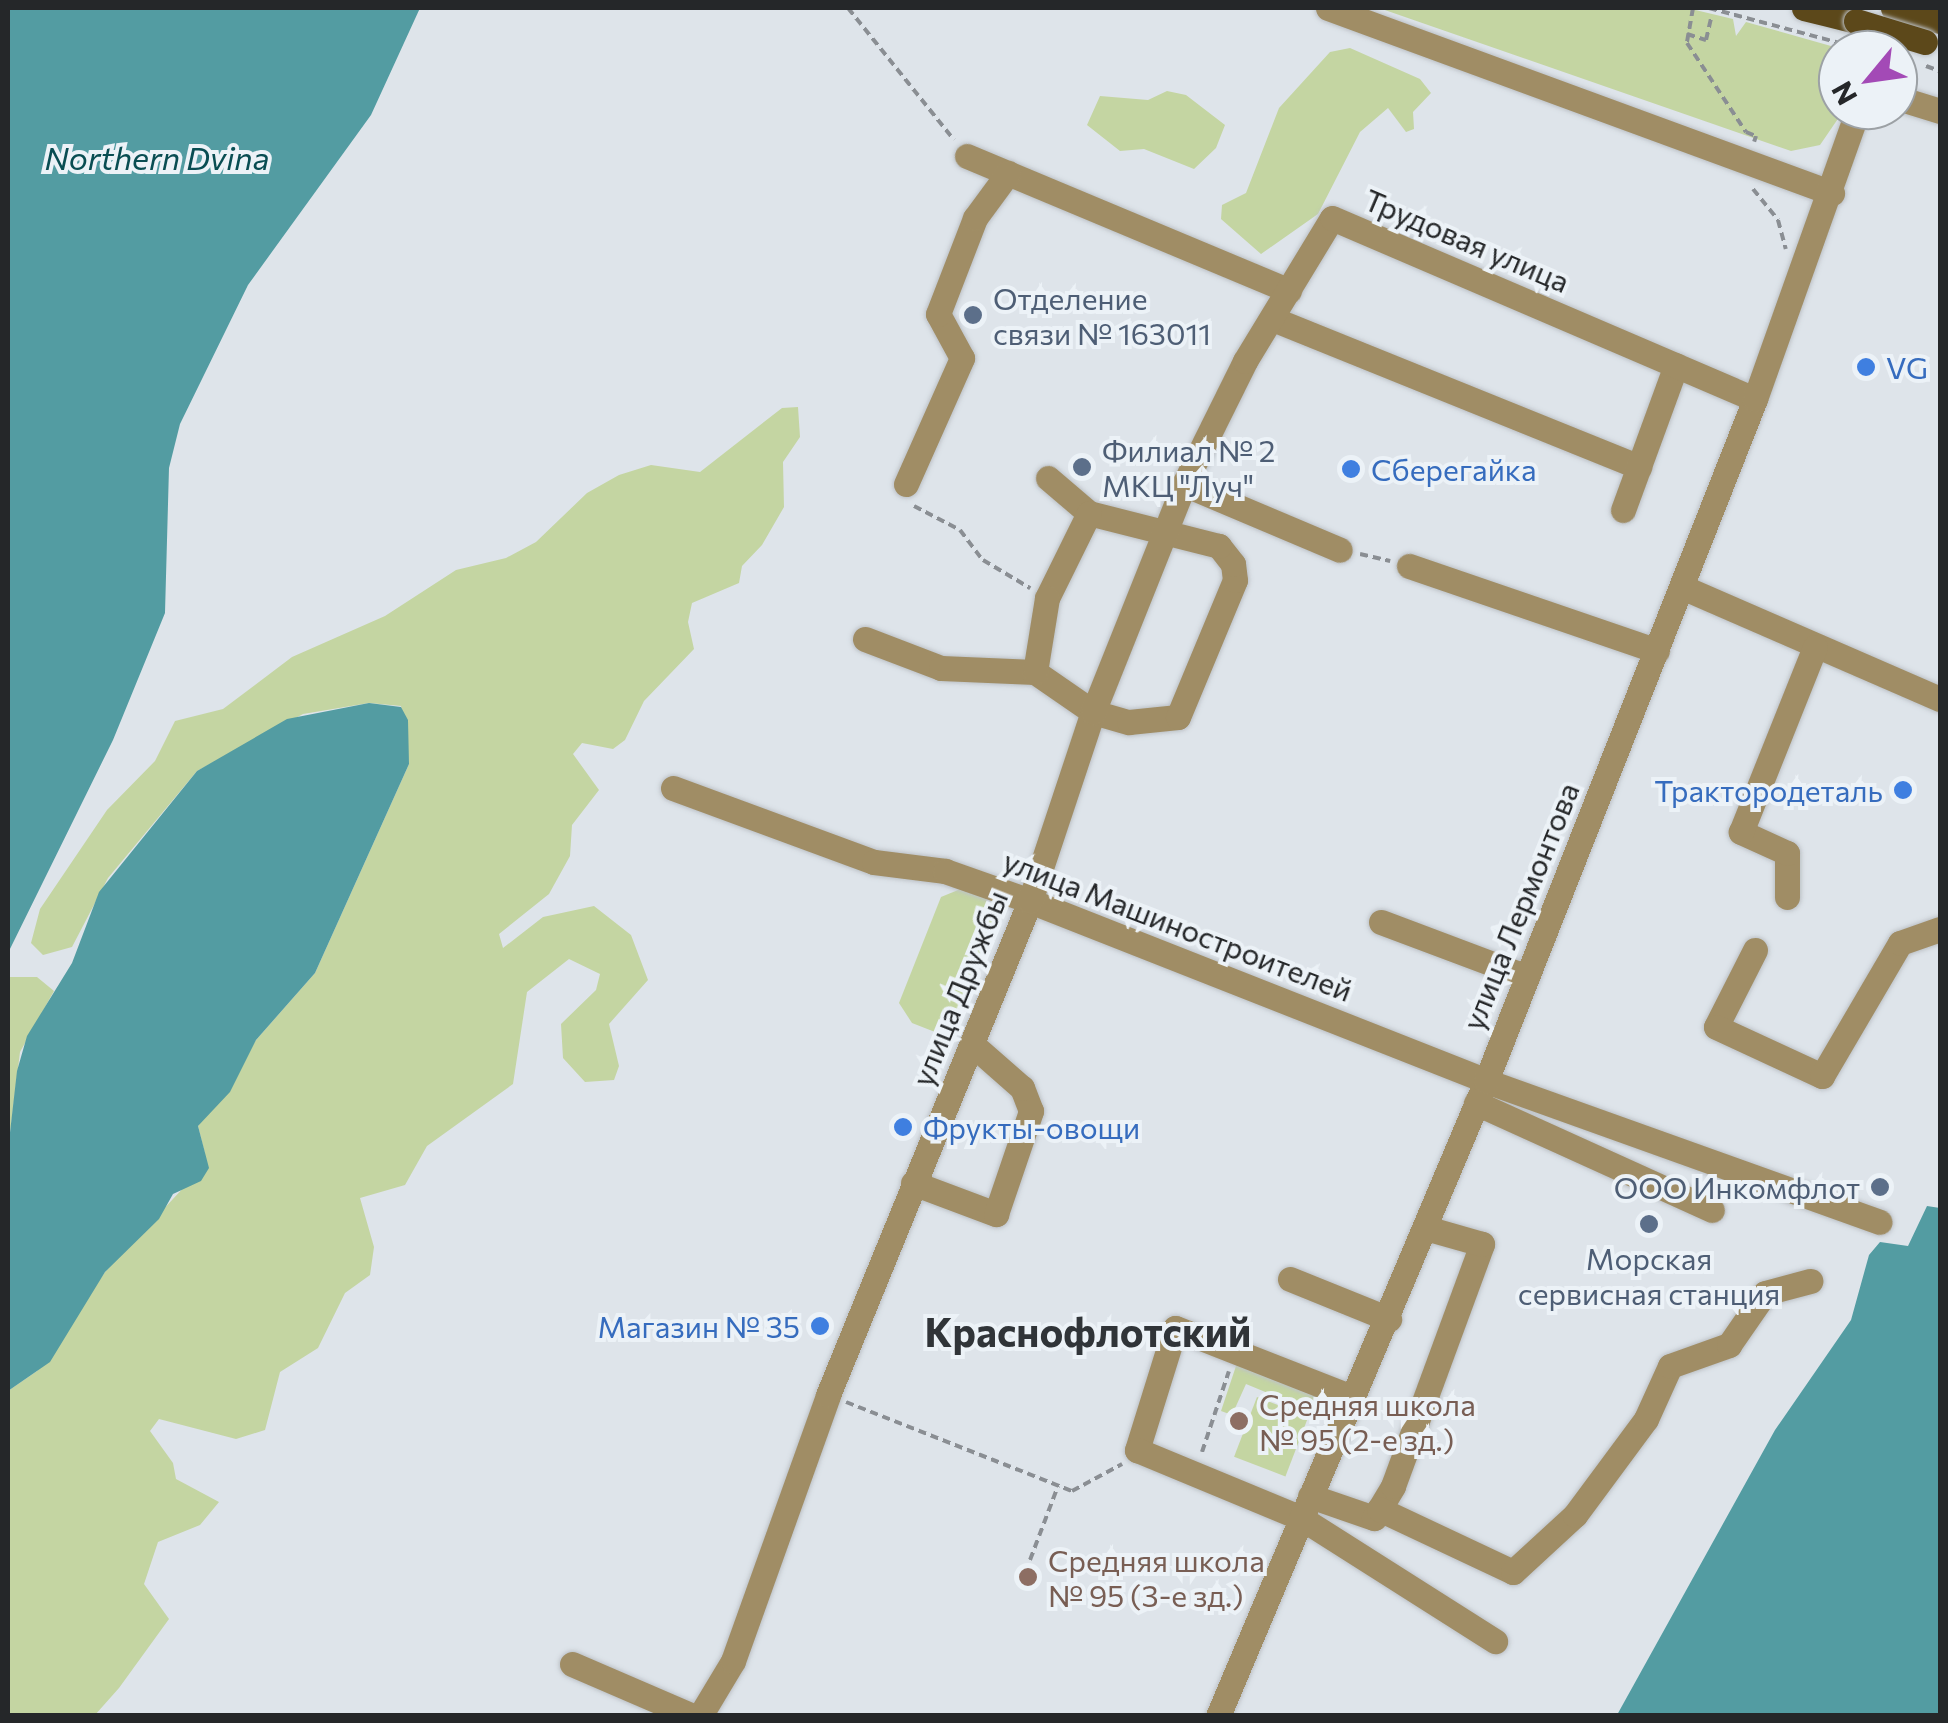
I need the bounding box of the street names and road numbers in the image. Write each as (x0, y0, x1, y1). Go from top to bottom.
street label: Трудовая улица (1359, 181, 1575, 299)
street label: улица Лермонтова (1454, 777, 1586, 1035)
street label: улица Машиностроителей (999, 842, 1357, 1008)
street label: улица Дружбы (903, 885, 1015, 1091)

